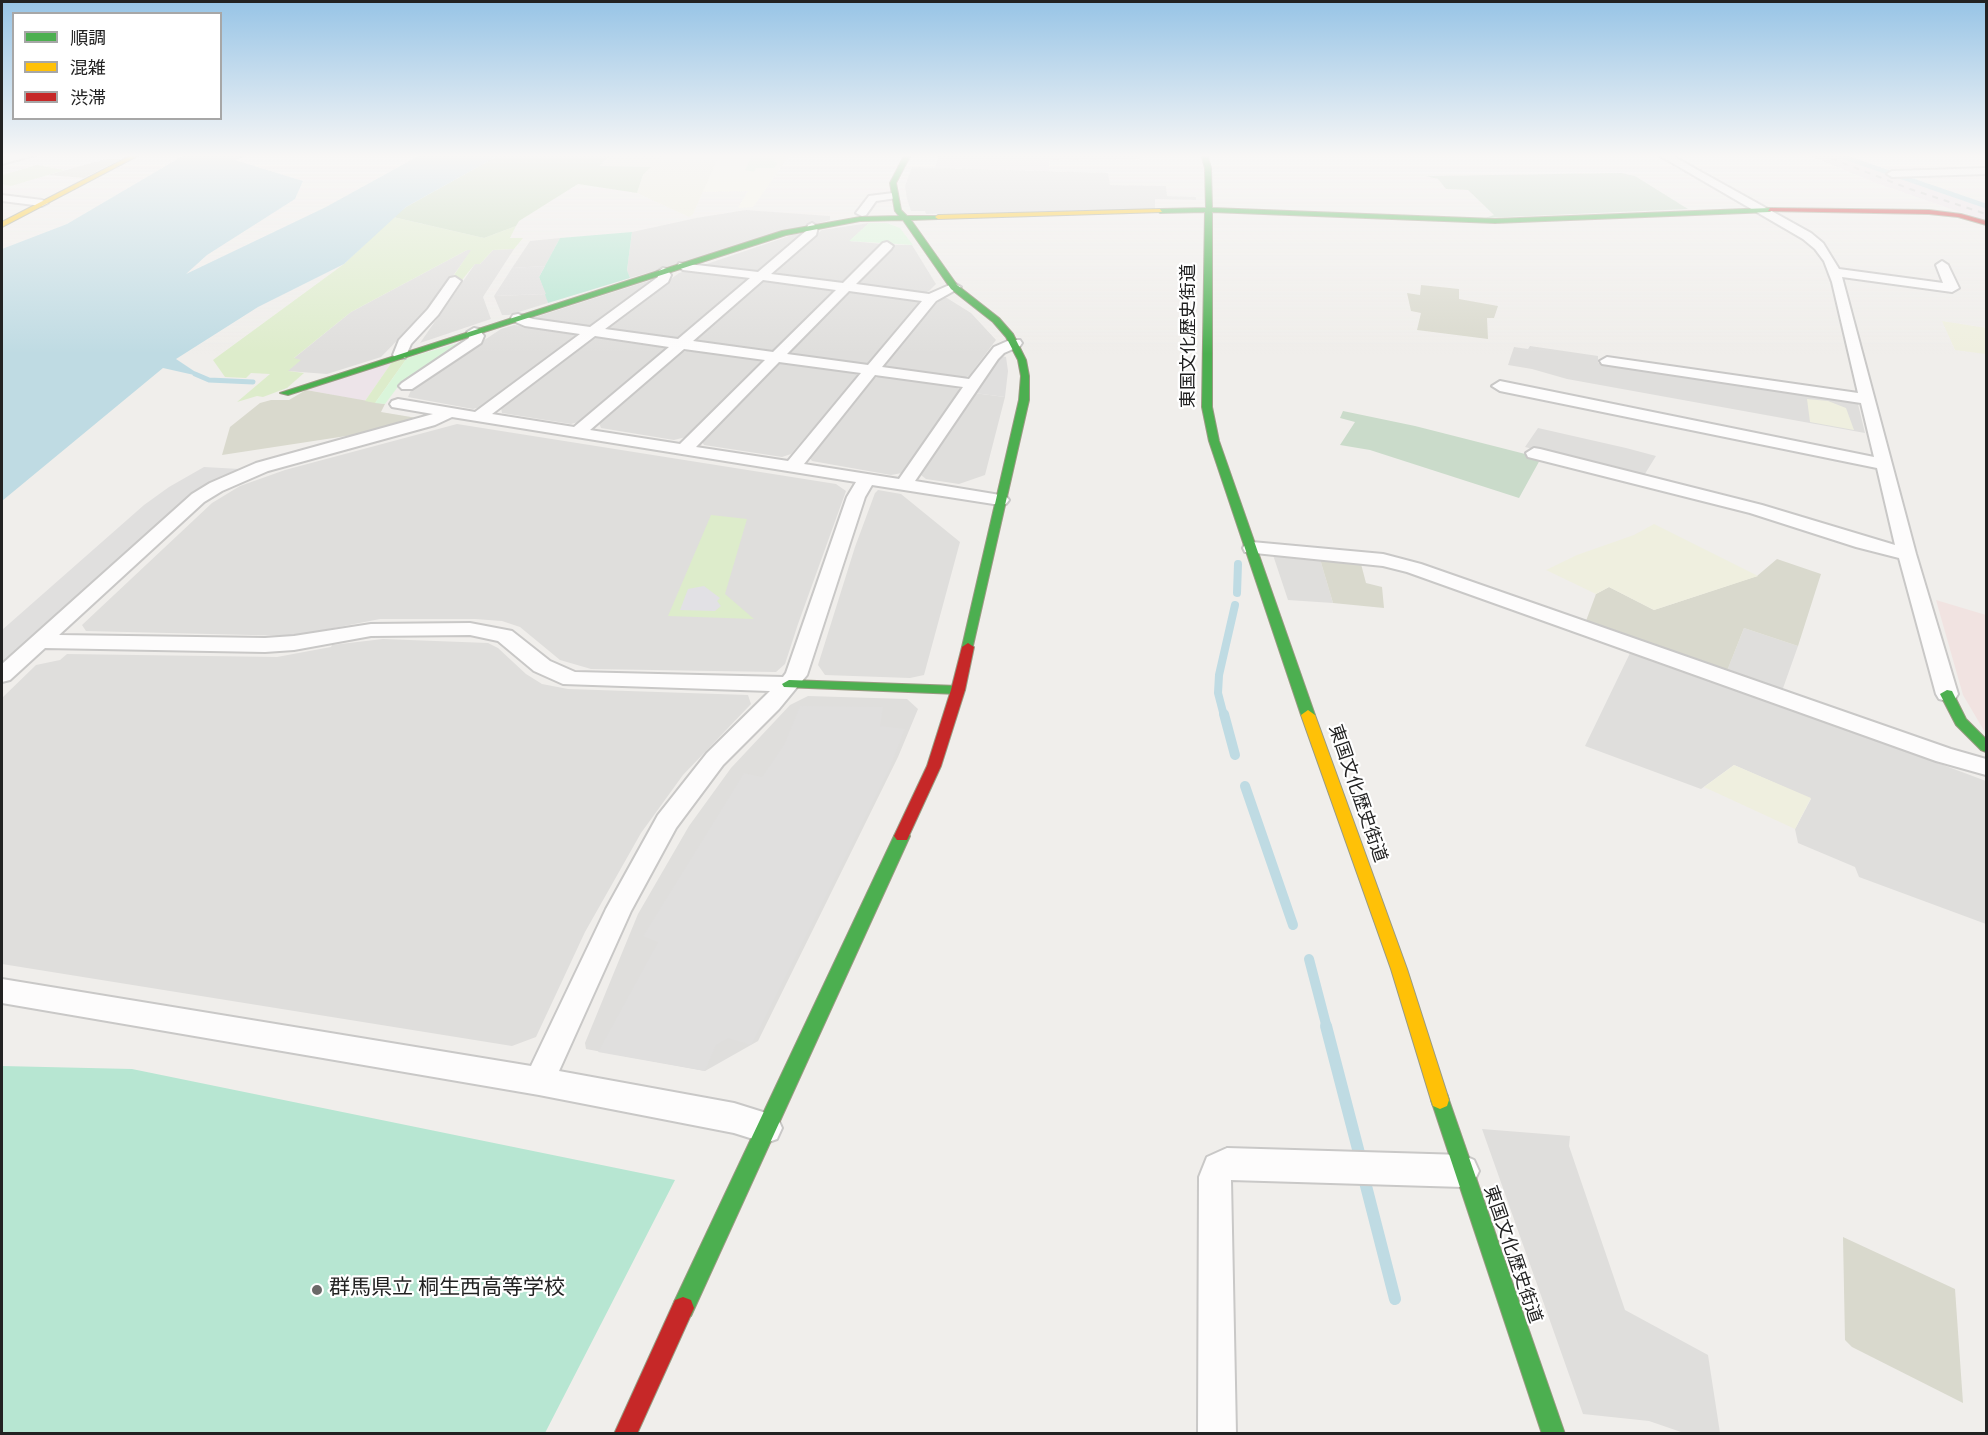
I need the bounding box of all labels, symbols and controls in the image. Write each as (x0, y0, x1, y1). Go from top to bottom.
legend (12, 12, 222, 120)
text: 順調 (70, 28, 106, 51)
text: 混雑 (70, 58, 106, 81)
text: 渋滞 (70, 88, 106, 111)
street label: 東国文化歴史街道 (1179, 264, 1201, 408)
street label: 東国文化歴史街道 (1322, 722, 1390, 866)
street label: 東国文化歴史街道 (1477, 1183, 1545, 1327)
place label: 群馬県立 桐生西高等学校 (329, 1277, 565, 1303)
marker: 群馬県立 桐生西高等学校 (310, 1283, 324, 1297)

